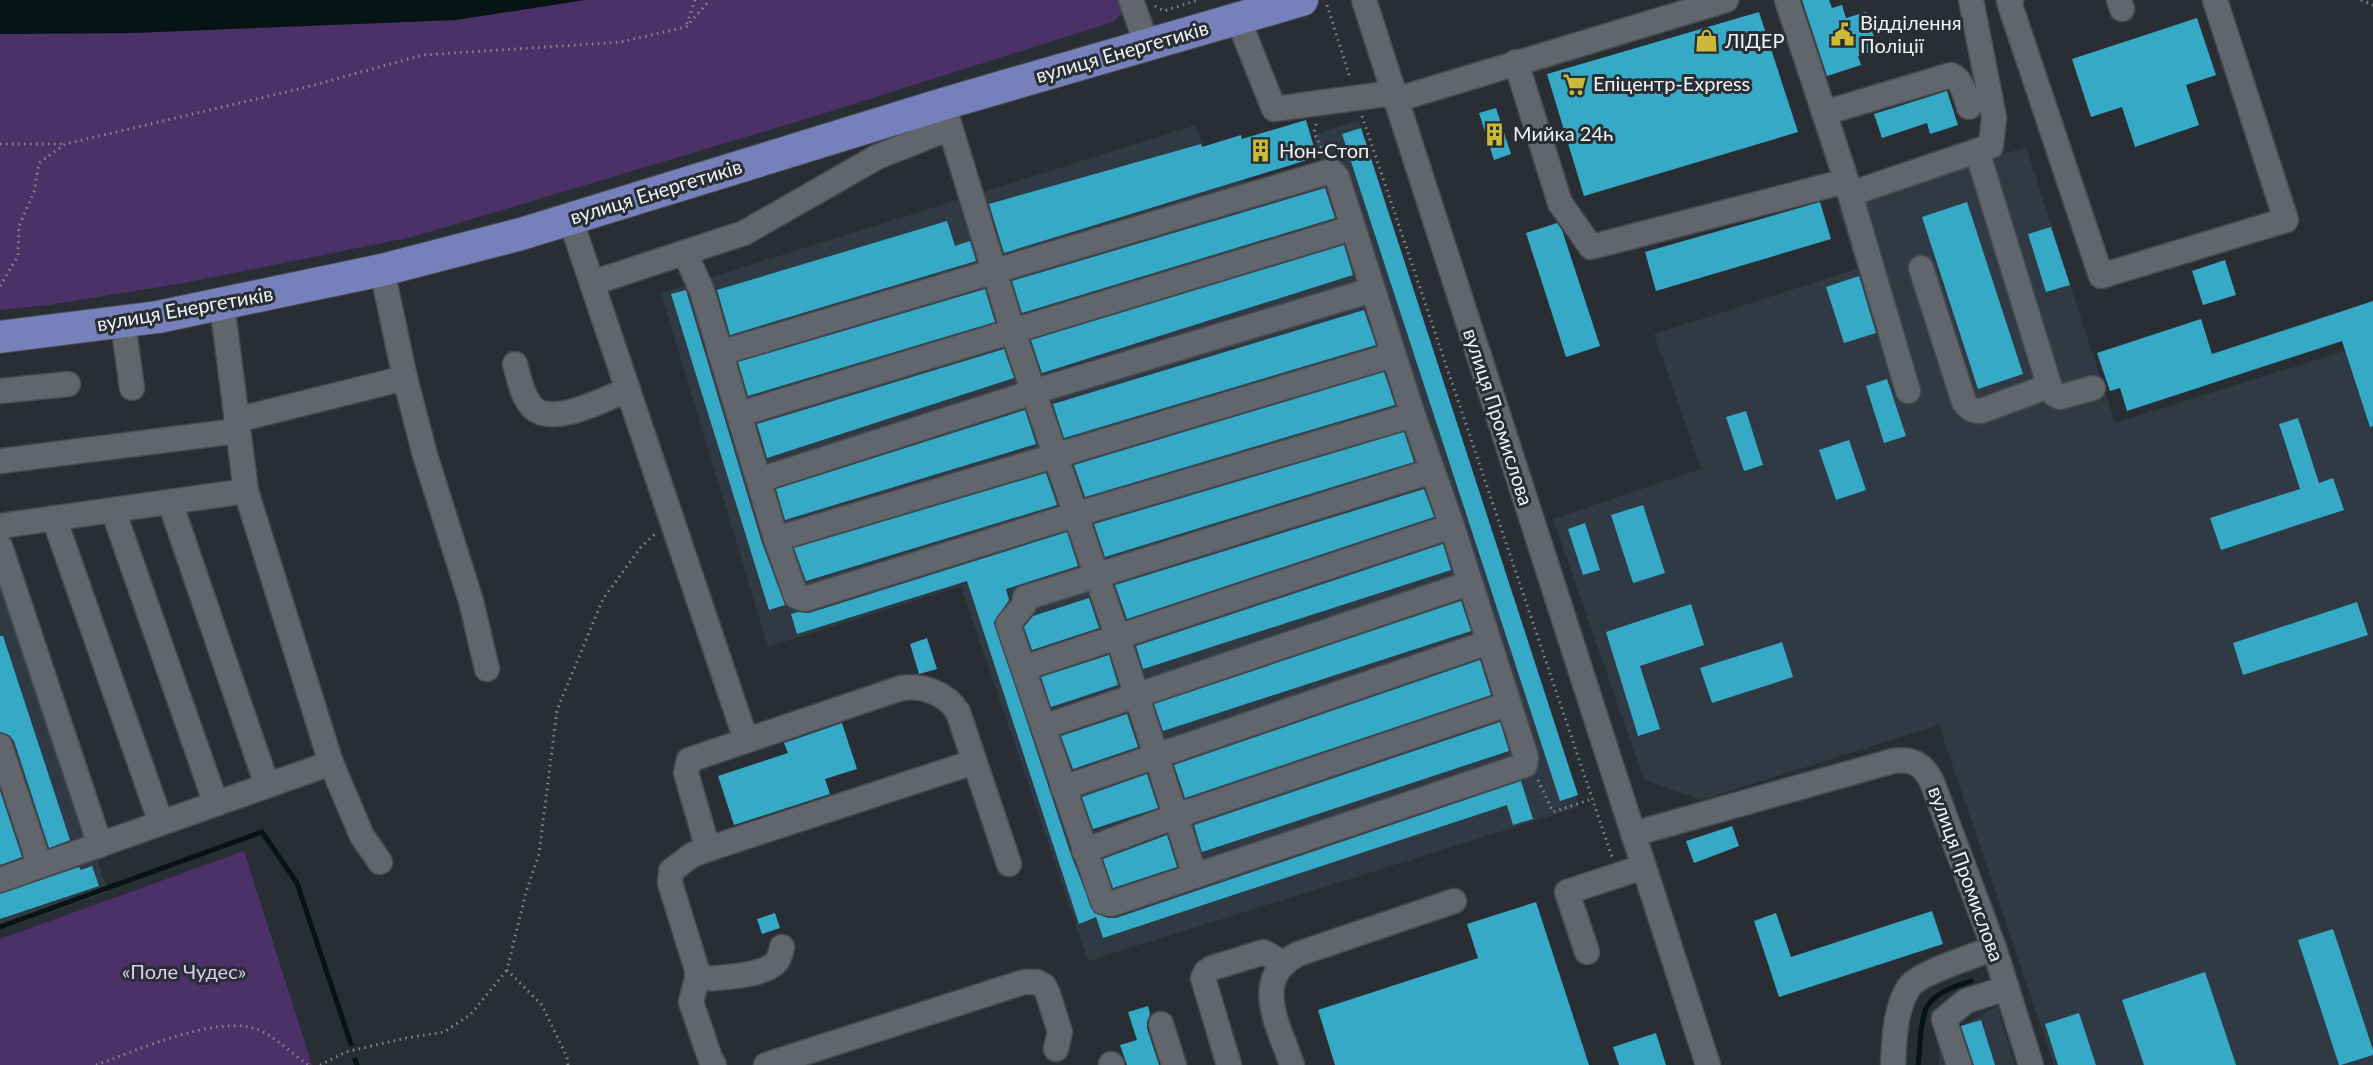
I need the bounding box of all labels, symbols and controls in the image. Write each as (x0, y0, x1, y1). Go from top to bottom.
place label: Відділення Поліції (1860, 10, 1962, 57)
street label: вулиця Енергетиків (1033, 15, 1211, 87)
public building icon: Відділення Поліції (1829, 21, 1855, 47)
shop icon: ЛІДЕР (1694, 28, 1720, 54)
place label: ЛІДЕР (1724, 28, 1784, 52)
supermarket icon: Епіцентр-Express (1562, 71, 1588, 97)
place label: Епіцентр-Express (1593, 71, 1750, 95)
building icon: Мийка 24һ (1482, 121, 1508, 147)
place label: Мийка 24һ (1513, 121, 1613, 145)
building icon: Нон-Стоп (1248, 138, 1274, 164)
place label: Нон-Стоп (1279, 138, 1369, 162)
street label: вулиця Енергетиків (567, 153, 745, 229)
street label: вулиця Енергетиків (95, 281, 275, 335)
street label: вулиця Промислова (1459, 325, 1539, 508)
street label: вулиця Промислова (1924, 783, 2010, 964)
park label: «Поле Чудес» (122, 959, 246, 983)

